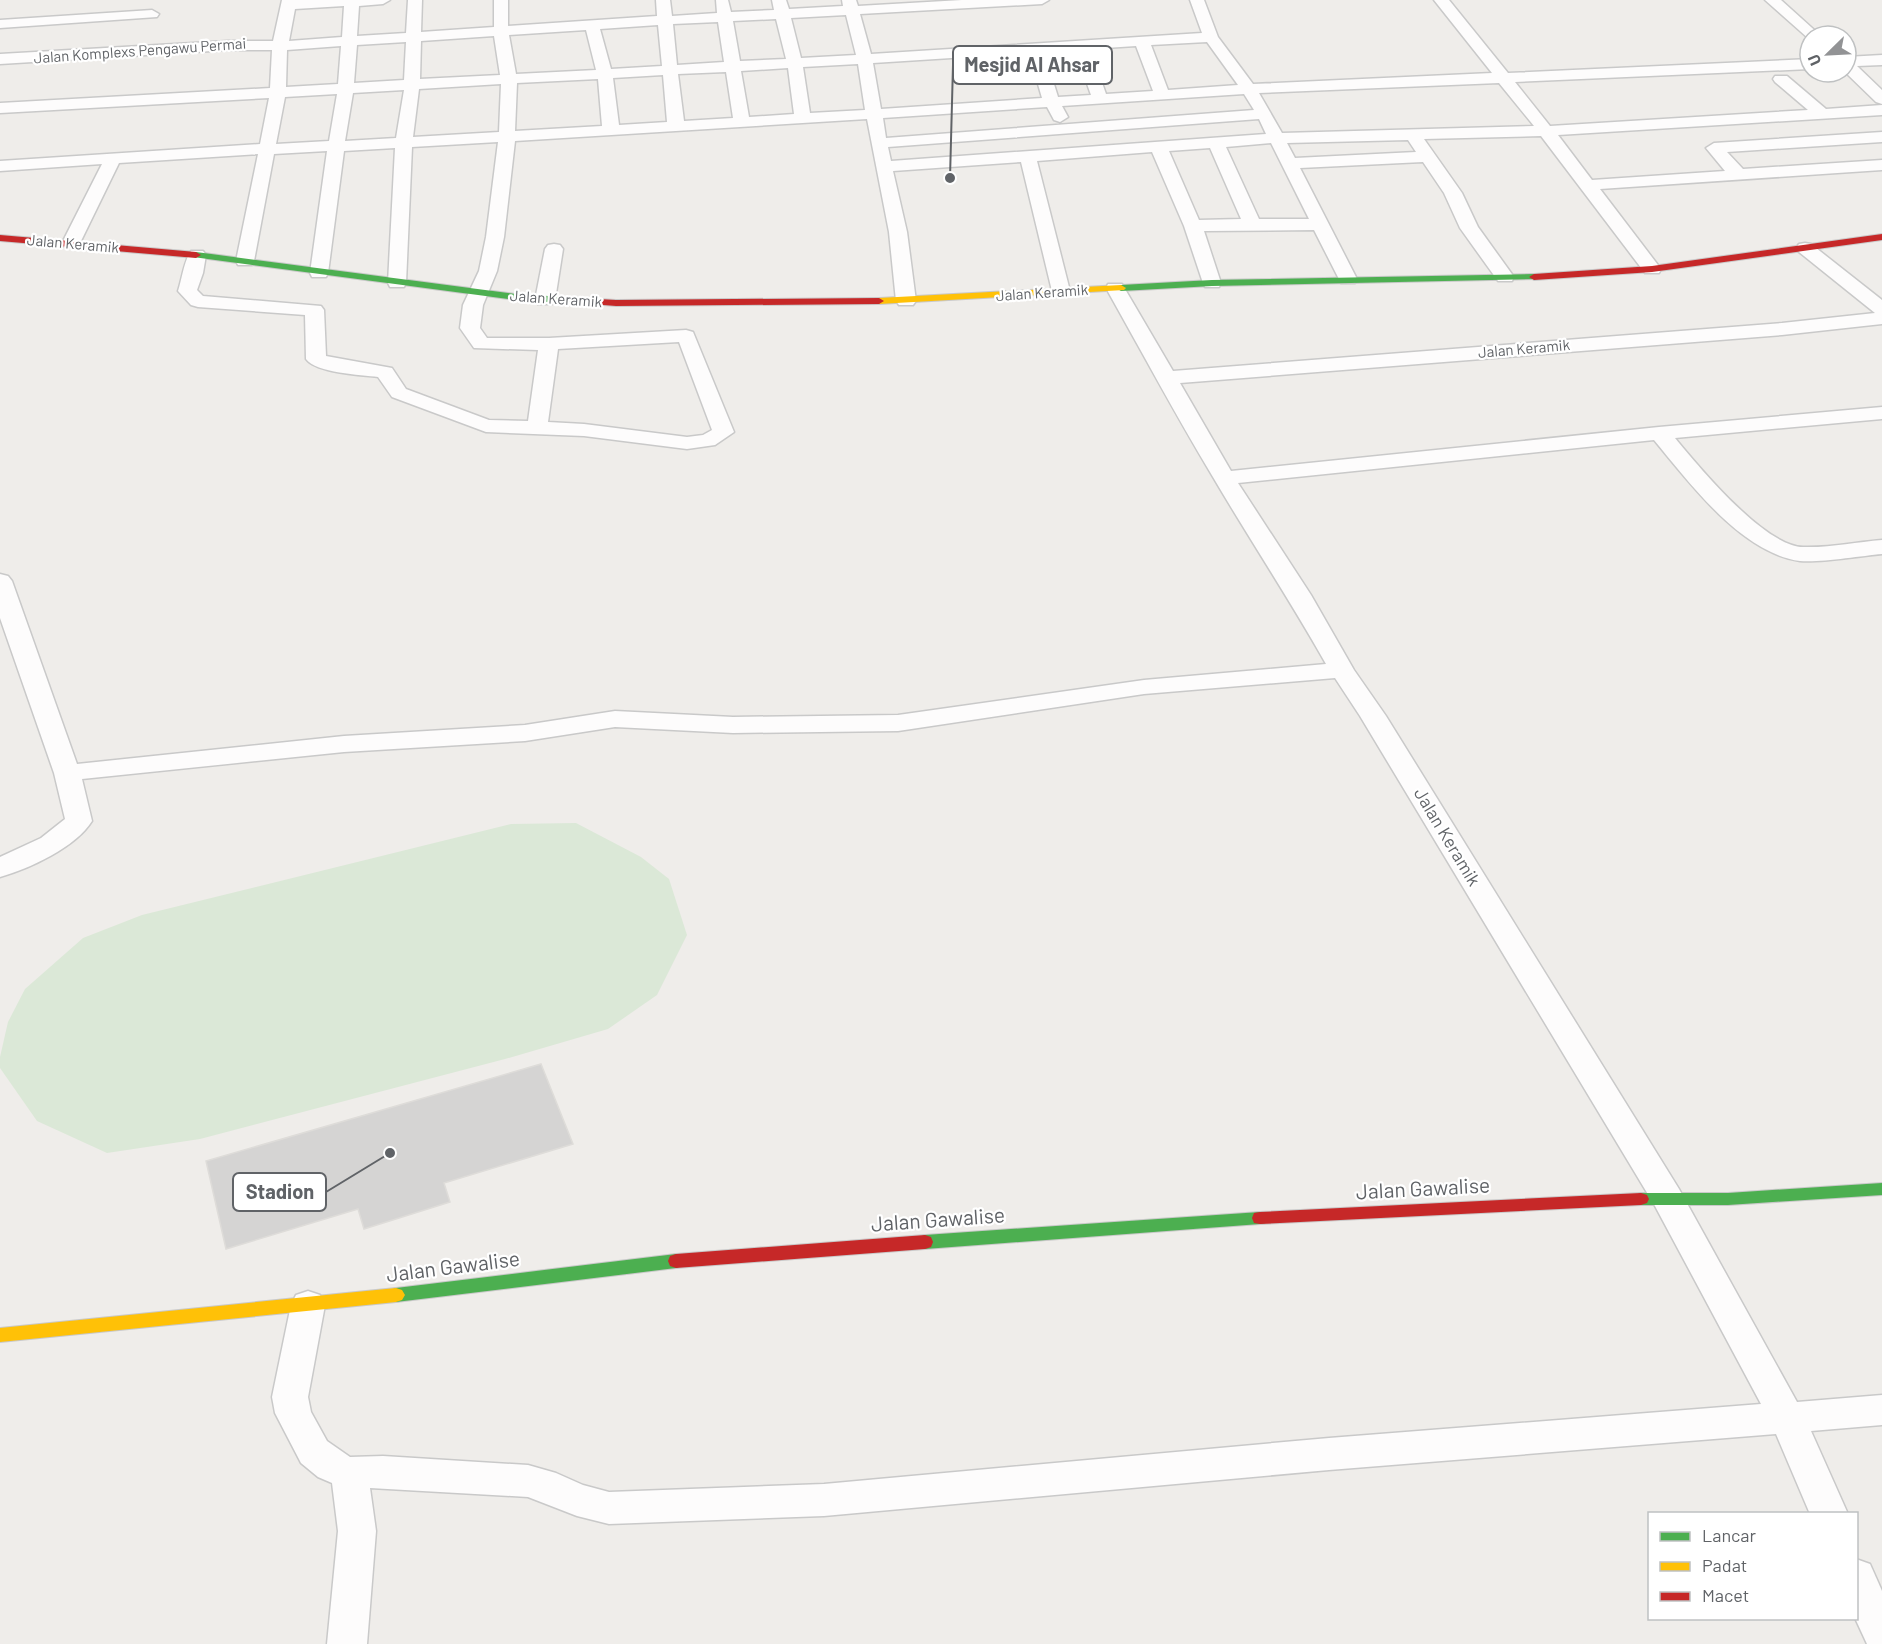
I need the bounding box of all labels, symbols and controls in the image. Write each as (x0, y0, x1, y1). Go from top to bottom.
north arrow (1798, 24, 1858, 84)
street label: Jalan Komplexs Pengawu Permai (33, 34, 247, 66)
callout: Mesjid Al Ahsar (953, 46, 1112, 84)
text: Mesjid Al Ahsar (964, 52, 1100, 76)
text: U (1803, 52, 1825, 69)
street label: Jalan Keramik (26, 230, 120, 256)
street label: Jalan Keramik (995, 280, 1089, 304)
street label: Jalan Keramik (509, 286, 603, 310)
street label: Jalan Keramik (1477, 335, 1571, 361)
street label: Jalan Keramik (1410, 783, 1486, 890)
street label: Jalan Gawalise (1355, 1172, 1491, 1204)
callout: Stadion (233, 1173, 326, 1211)
text: Stadion (246, 1179, 314, 1203)
street label: Jalan Gawalise (870, 1201, 1006, 1236)
street label: Jalan Gawalise (385, 1245, 521, 1286)
legend (1648, 1512, 1858, 1620)
text: Lancar (1702, 1524, 1757, 1546)
text: Padat (1702, 1554, 1747, 1576)
text: Macet (1702, 1584, 1749, 1606)

